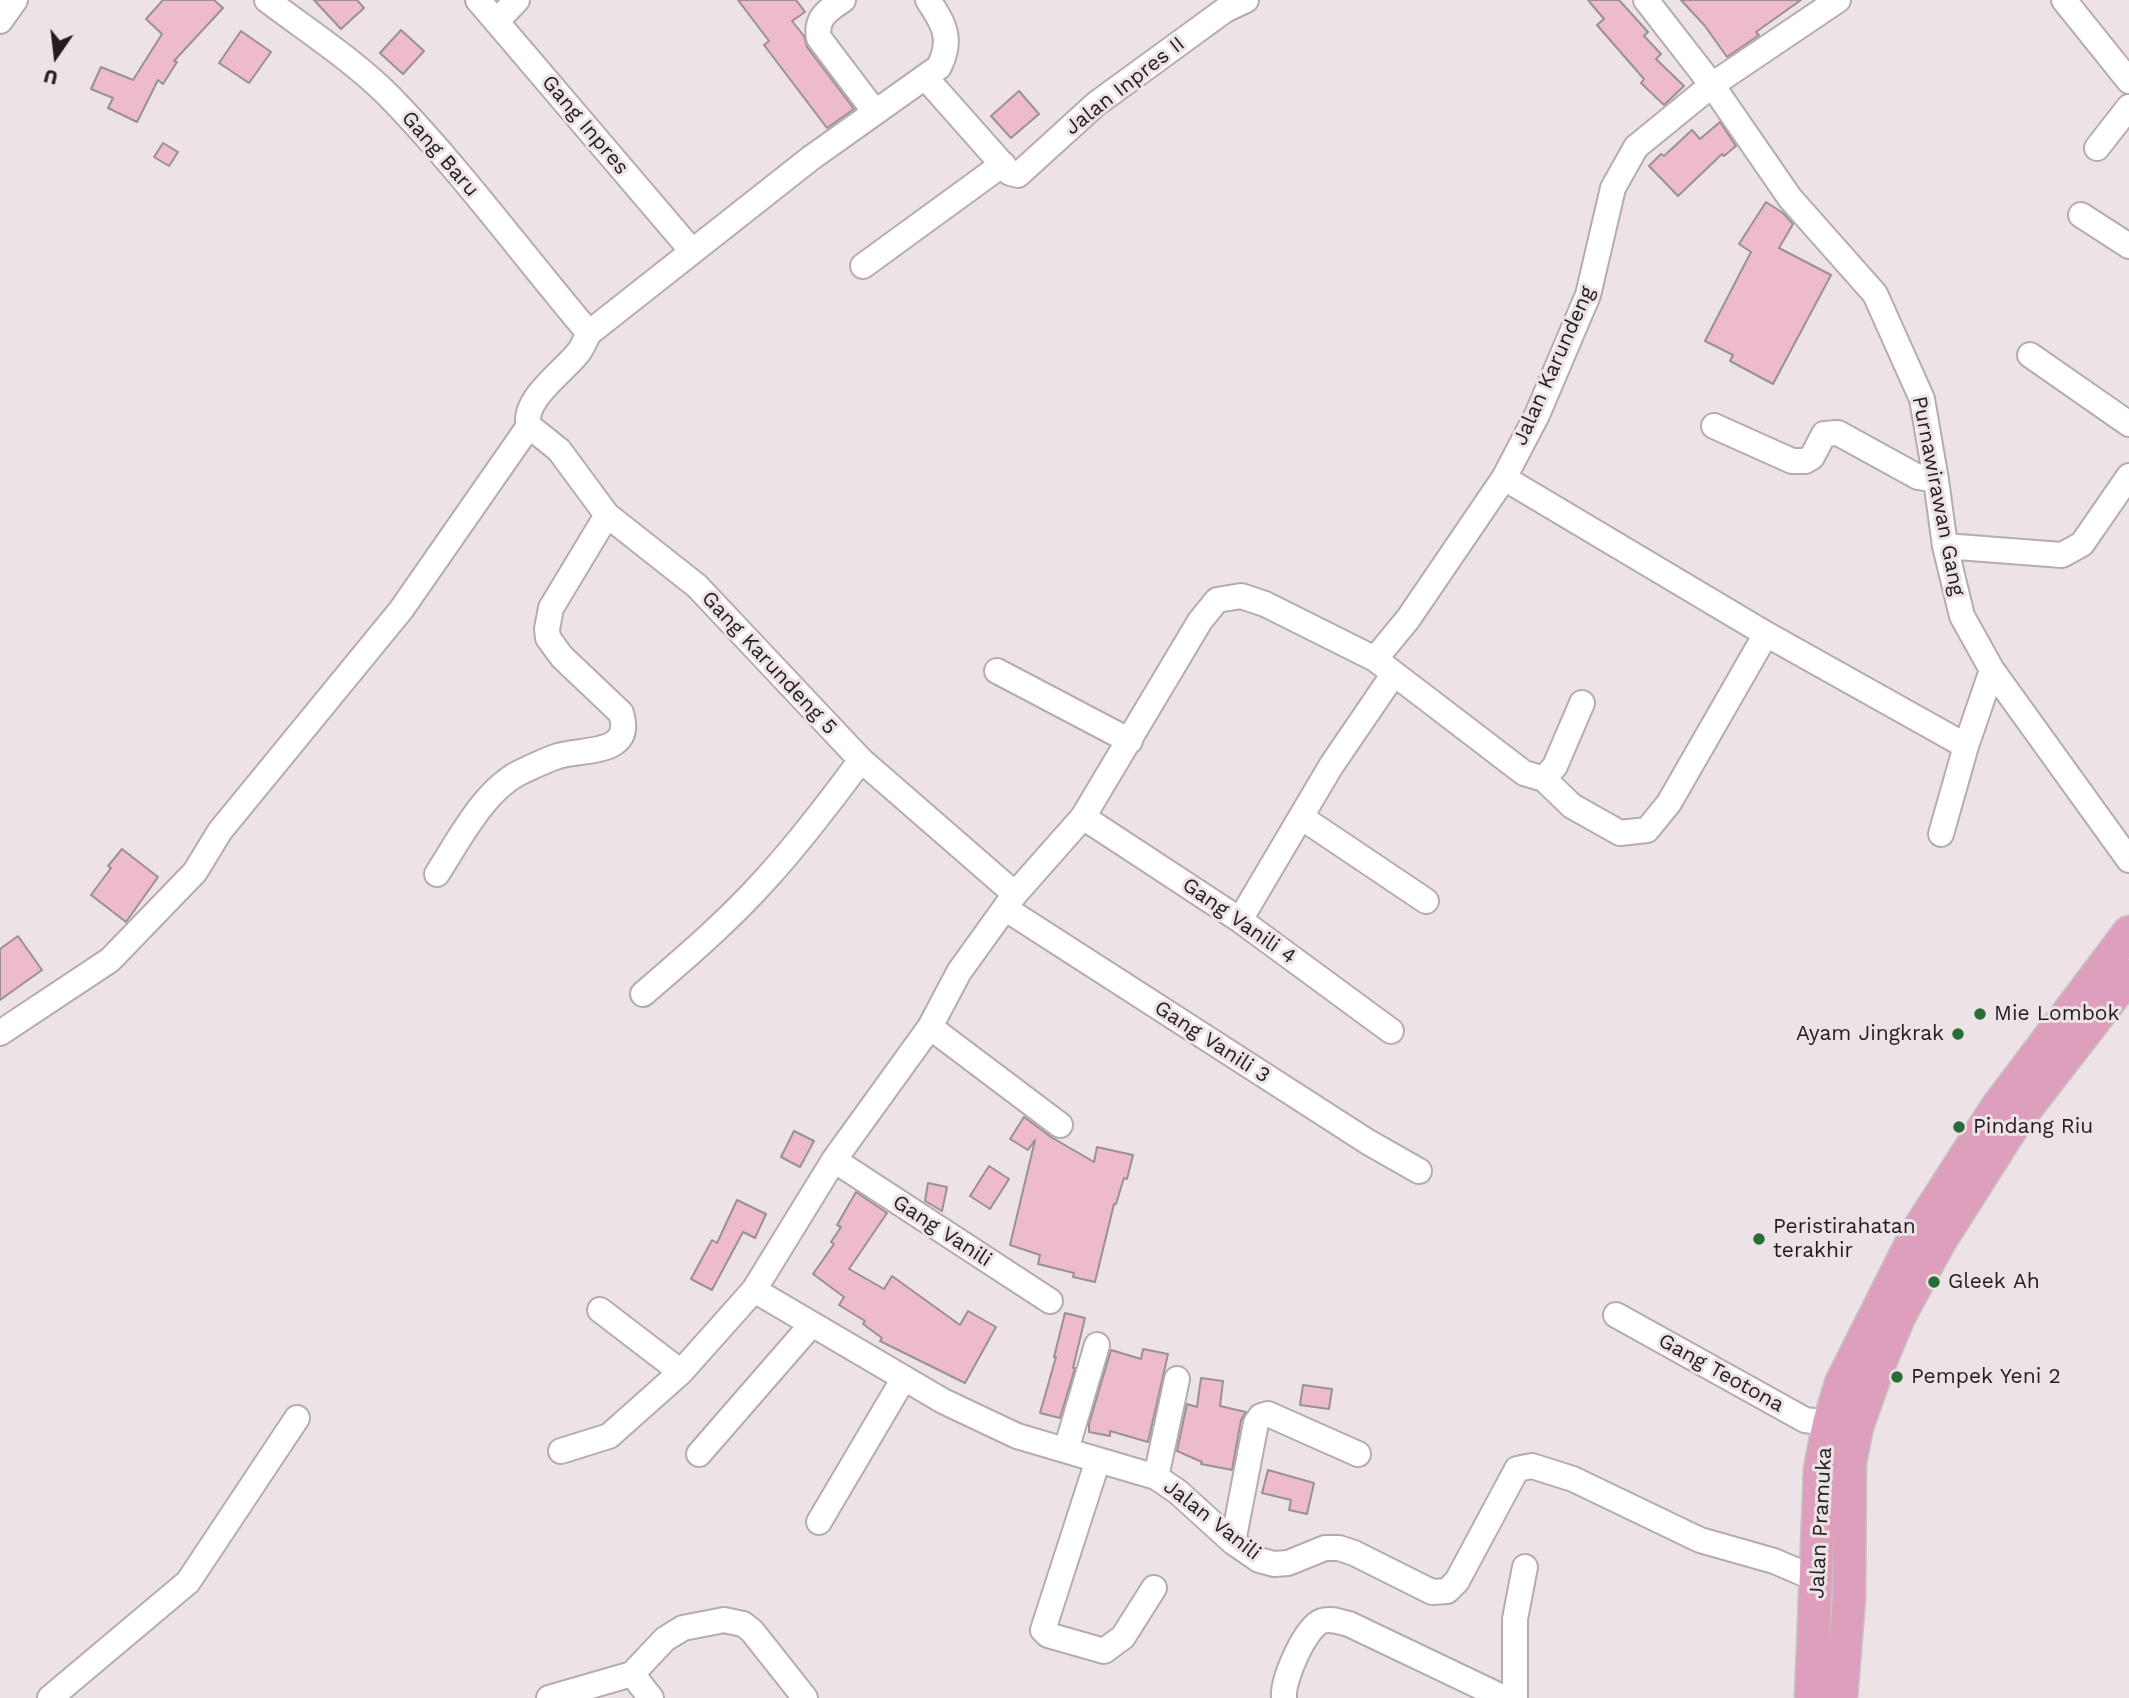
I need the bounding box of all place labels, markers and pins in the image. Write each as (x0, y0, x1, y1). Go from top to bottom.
place label: Mie Lombok (1994, 1001, 2119, 1027)
marker: Mie Lombok (1972, 1006, 1988, 1022)
place label: Ayam Jingkrak (1796, 1021, 1944, 1047)
marker: Ayam Jingkrak (1950, 1026, 1966, 1042)
place label: Pindang Riu (1973, 1114, 2093, 1140)
marker: Pindang Riu (1951, 1119, 1967, 1135)
place label: Peristirahatan terakhir (1773, 1214, 1916, 1264)
marker: Peristirahatan terakhir (1751, 1231, 1767, 1247)
place label: Gleek Ah (1948, 1269, 2040, 1295)
marker: Gleek Ah (1926, 1274, 1942, 1290)
place label: Pempek Yeni 2 (1911, 1364, 2061, 1390)
marker: Pempek Yeni 2 (1889, 1369, 1905, 1385)

